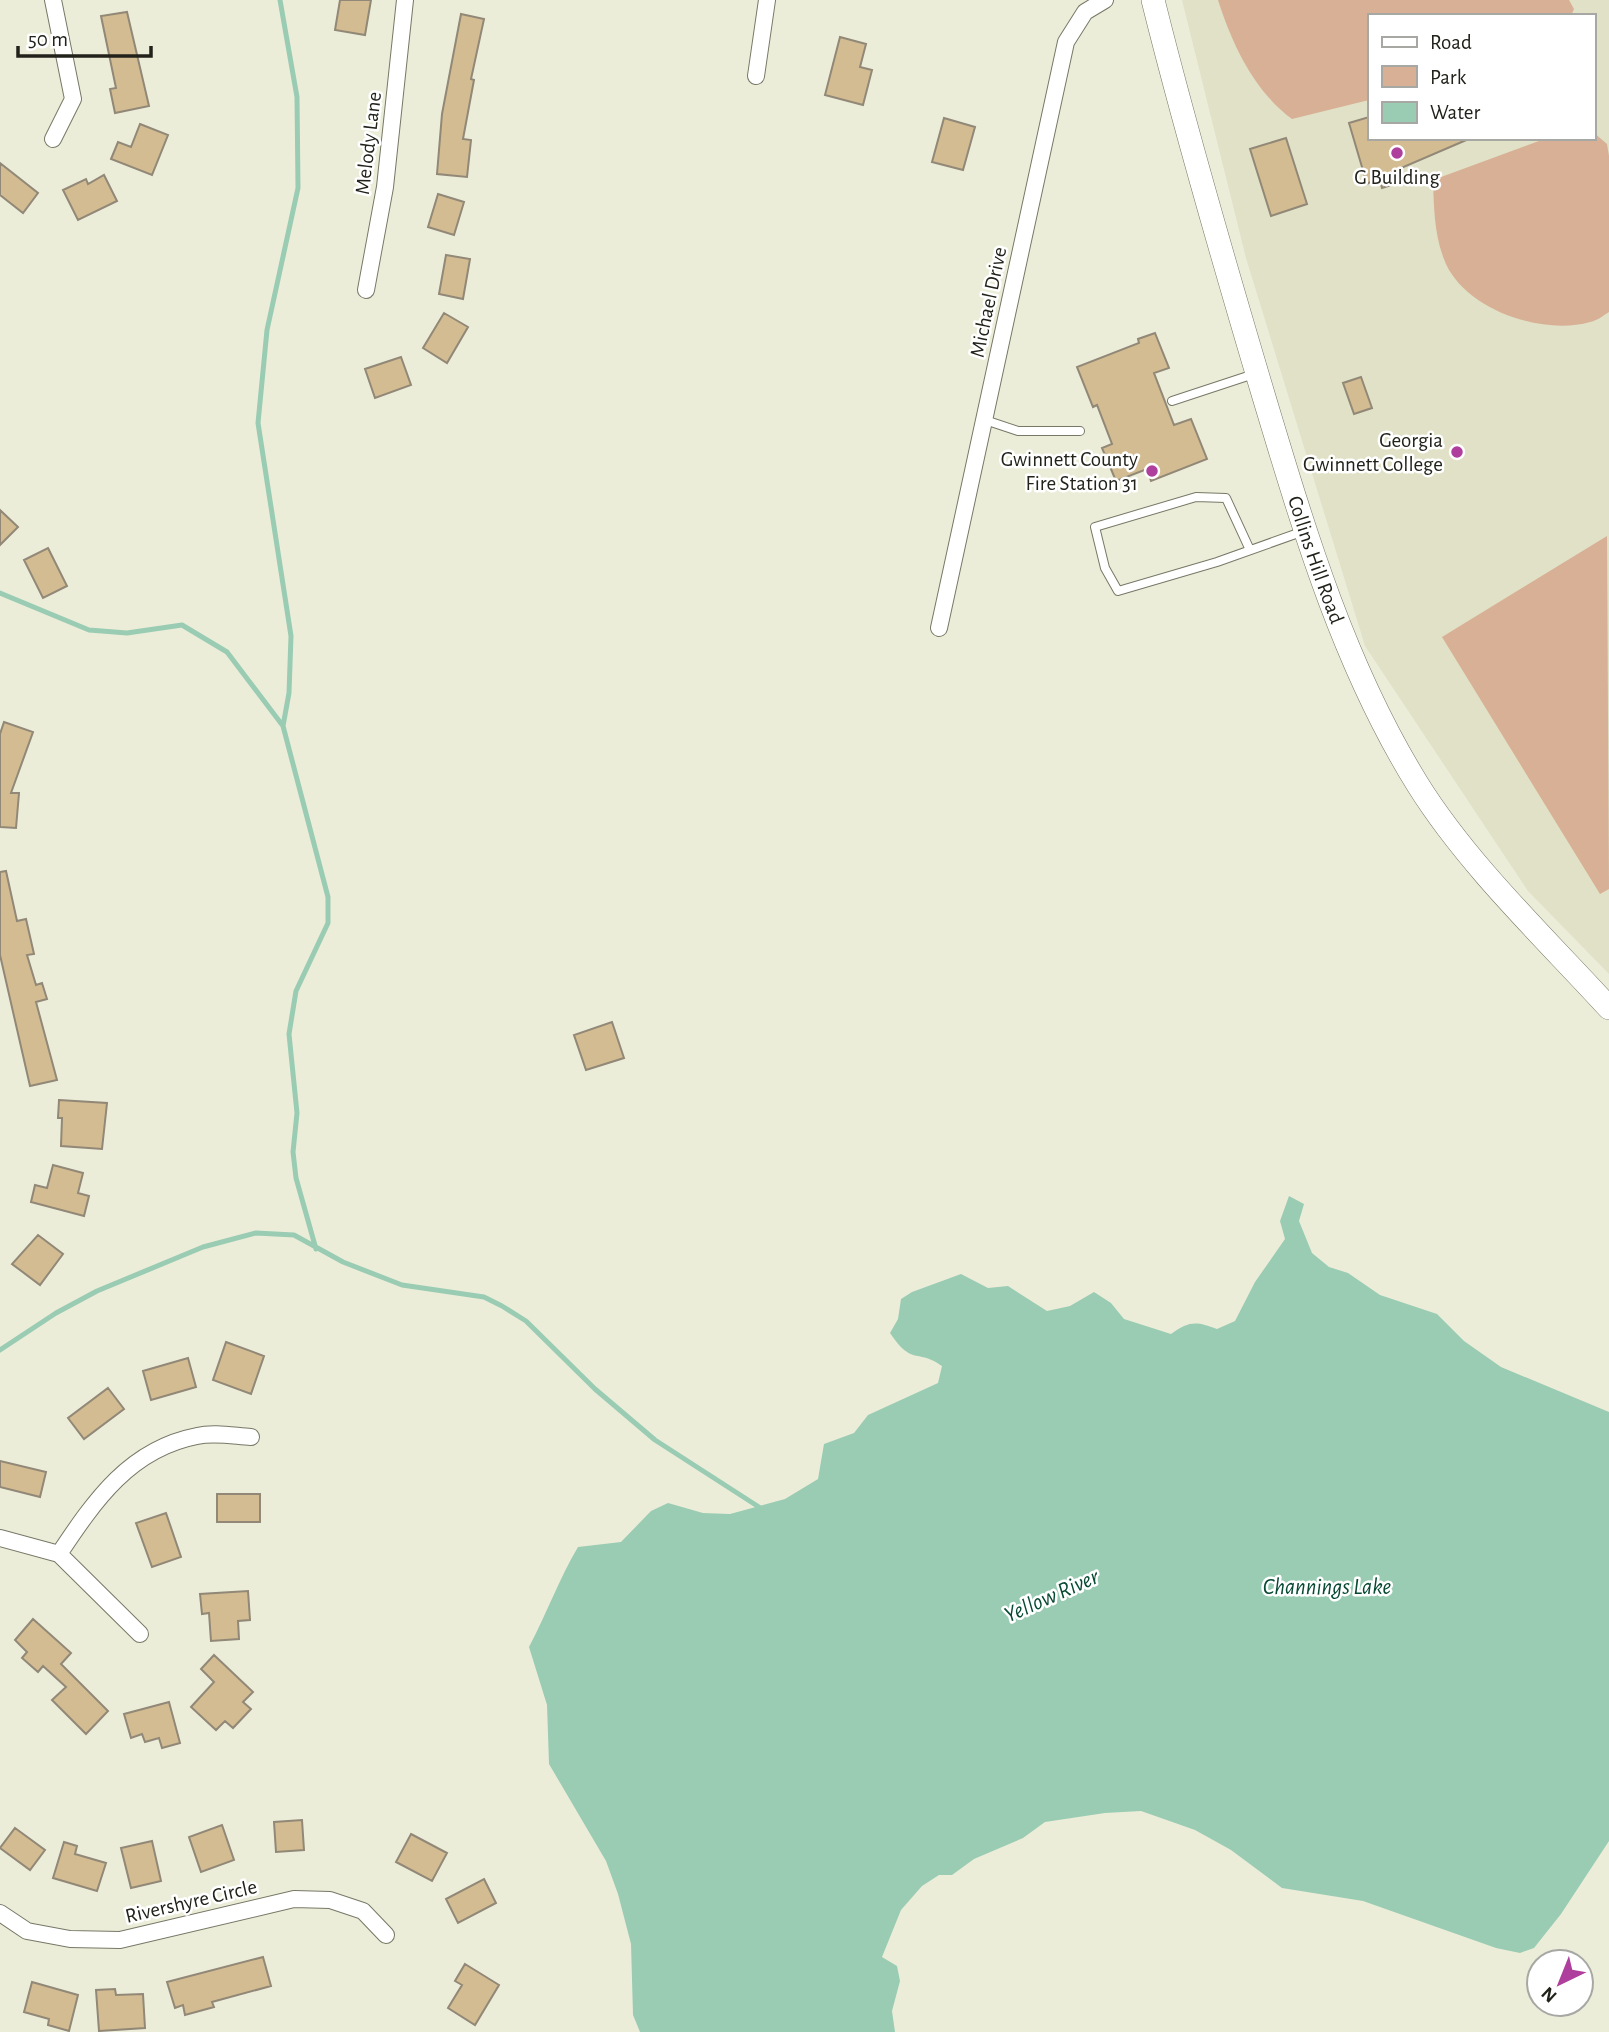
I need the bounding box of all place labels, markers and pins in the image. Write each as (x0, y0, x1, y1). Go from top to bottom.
marker: G Building (1389, 145, 1405, 161)
place label: G Building (1354, 167, 1440, 188)
place label: Georgia Gwinnett College (1303, 430, 1443, 475)
marker: Georgia Gwinnett College (1449, 444, 1465, 460)
place label: Gwinnett County Fire Station 31 (1001, 449, 1138, 494)
marker: Gwinnett County Fire Station 31 (1144, 463, 1160, 479)

